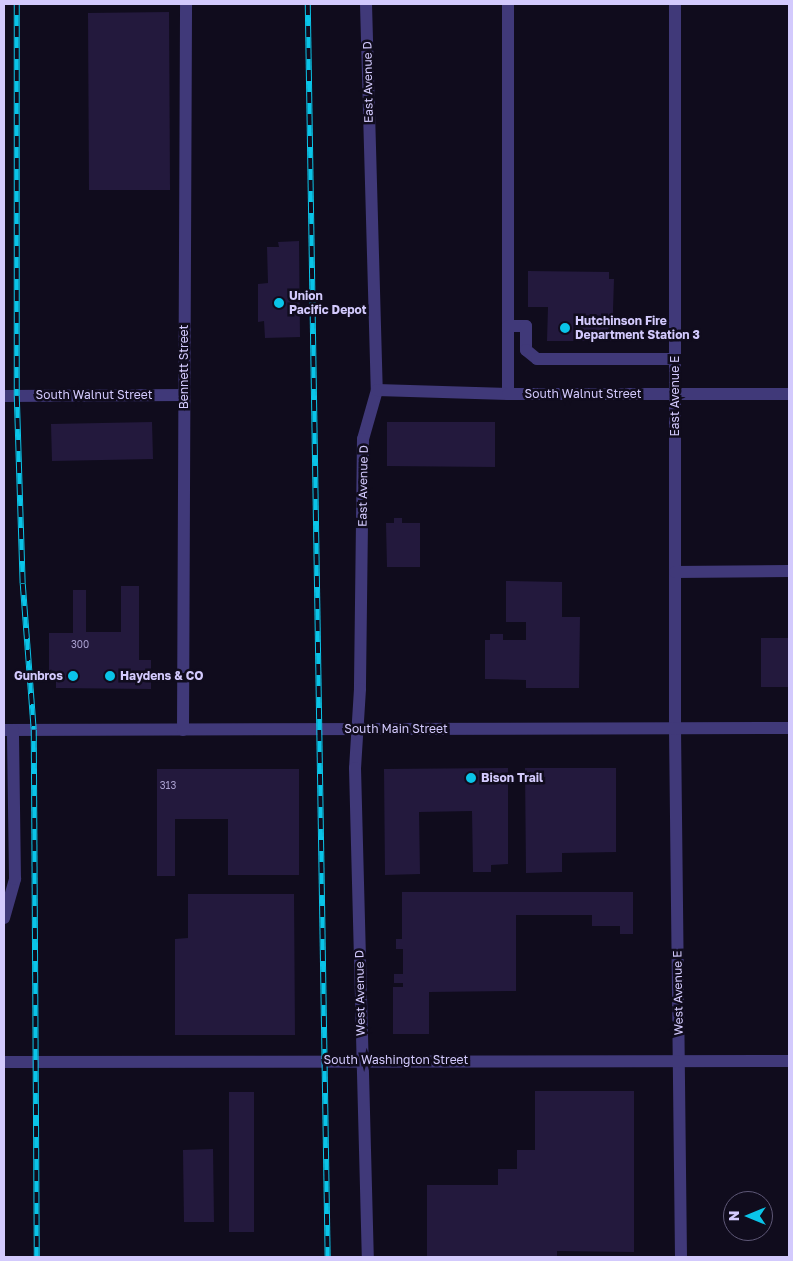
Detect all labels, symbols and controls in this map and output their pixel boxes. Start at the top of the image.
street label: East Avenue D [360,41,376,123]
place label: Union Pacific Depot [289,289,367,317]
marker: Union Pacific Depot [273,297,285,309]
place label: Hutchinson Fire Department Station 3 [575,314,700,342]
marker: Hutchinson Fire Department Station 3 [559,322,571,334]
street label: Bennett Street [177,325,191,409]
street label: East Avenue E [668,356,682,436]
street label: South Walnut Street [525,387,641,401]
street label: South Walnut Street [36,388,152,402]
street label: East Avenue D [355,445,371,527]
house number: 300 [71,639,89,651]
place label: Gunbros [14,669,63,683]
place label: Haydens & CO [120,669,204,683]
marker: Gunbros [67,670,79,682]
marker: Haydens & CO [104,670,116,682]
street label: South Main Street [344,722,448,736]
place label: Bison Trail [481,771,543,785]
marker: Bison Trail [465,772,477,784]
house number: 313 [160,780,176,792]
street label: West Avenue D [352,950,368,1036]
street label: West Avenue E [670,950,686,1036]
street label: South Washington Street [324,1053,468,1067]
north arrow [723,1191,773,1241]
text: N [725,1211,742,1221]

